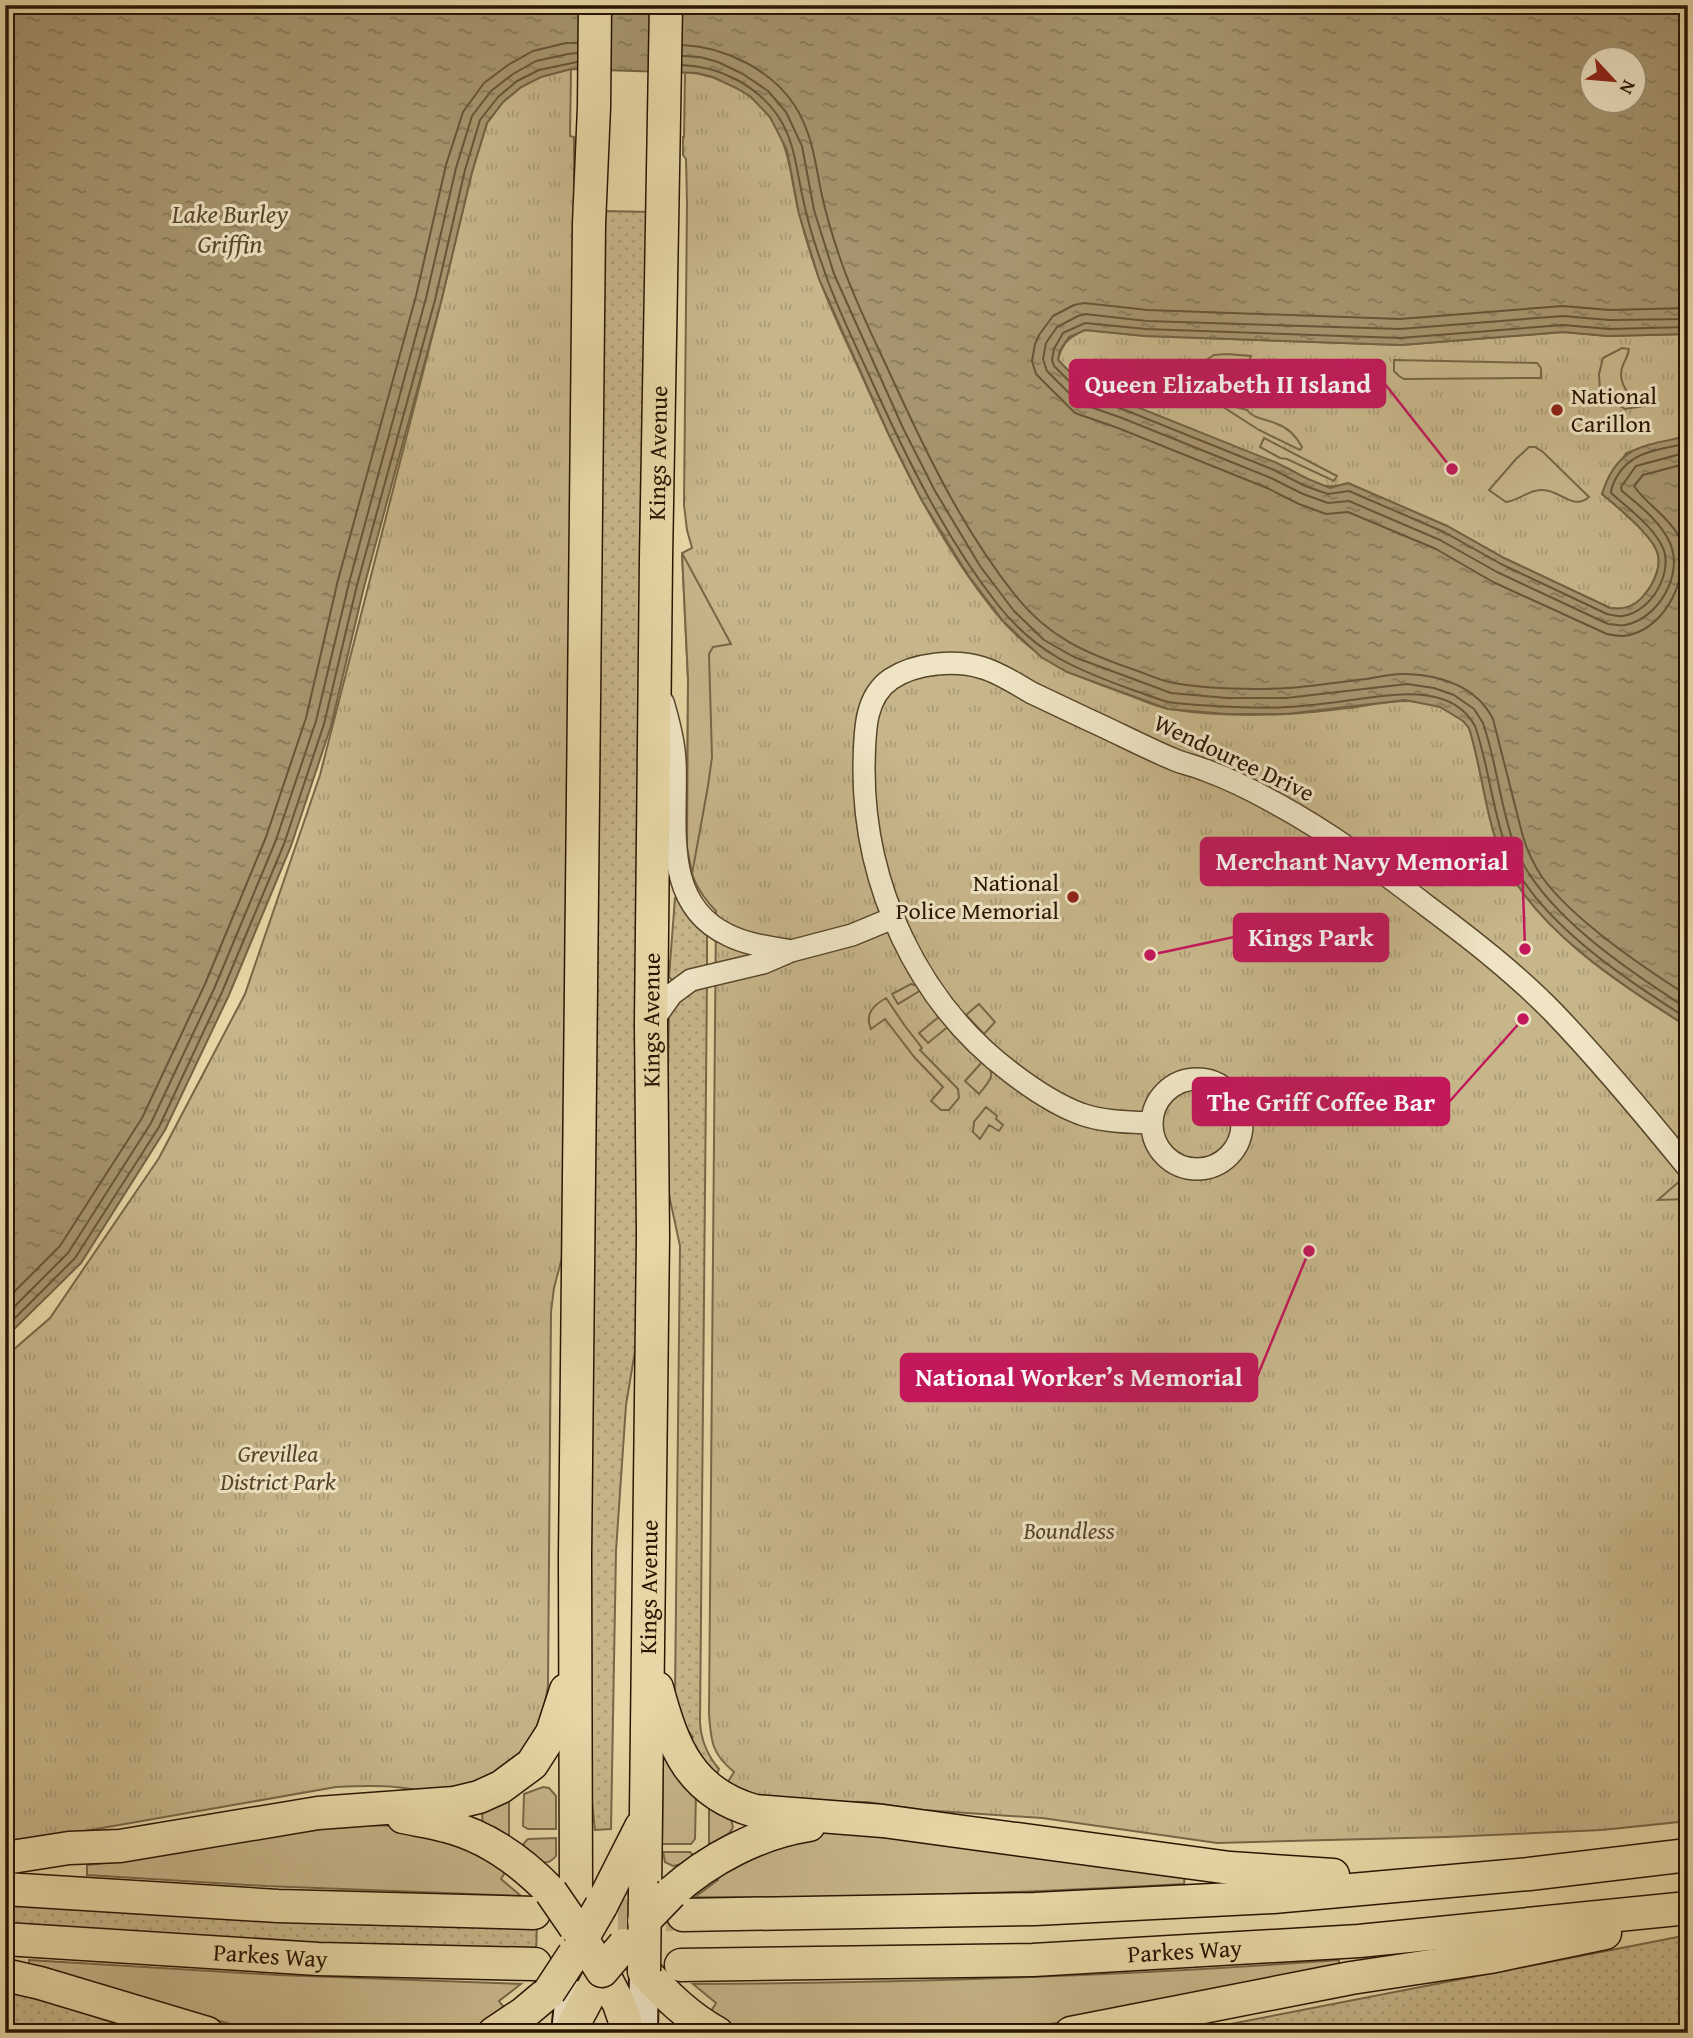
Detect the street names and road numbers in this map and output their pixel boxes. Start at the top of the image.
street label: Kings Avenue [639,385,676,521]
street label: Wendouree Drive [1148,705,1320,810]
street label: Kings Avenue [633,952,669,1088]
street label: Kings Avenue [630,1519,667,1655]
street label: Parkes Way [1126,1930,1243,1971]
street label: Parkes Way [212,1934,328,1976]

